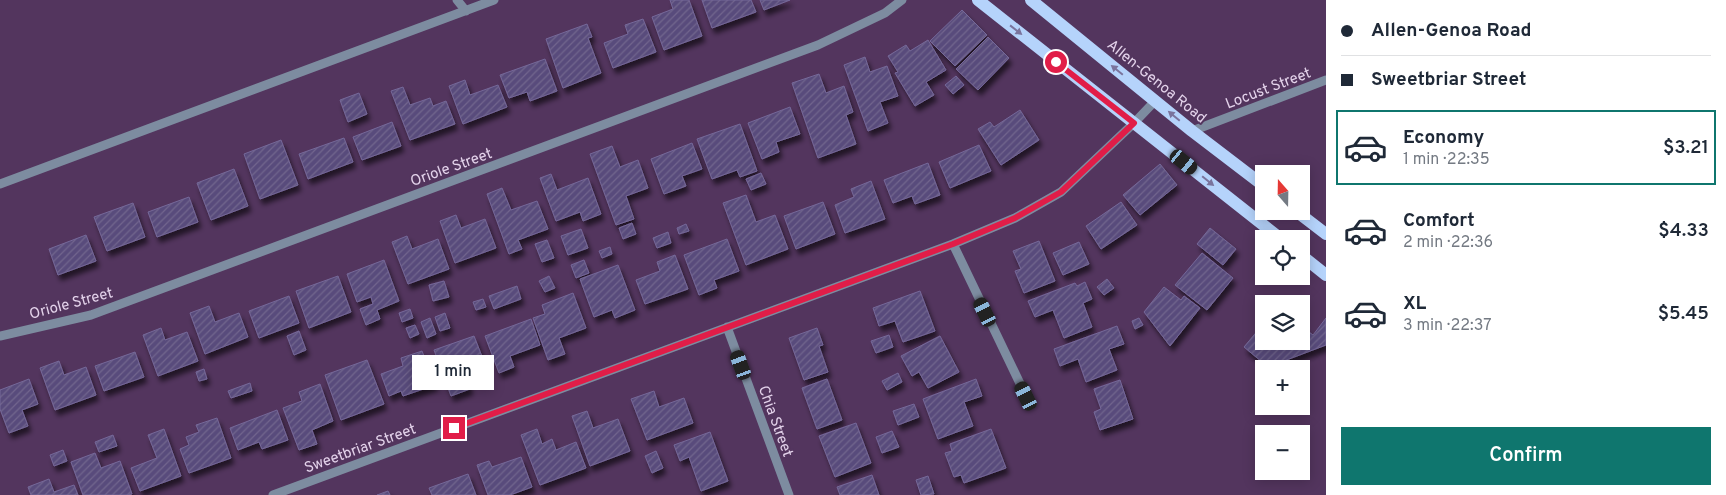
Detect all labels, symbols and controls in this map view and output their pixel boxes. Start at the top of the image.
text: Allen-Genoa Road [1371,19,1532,43]
one-way arrow [1009,25,1022,36]
street label: Allen-Genoa Road [1102,36,1210,128]
route start [1045,51,1067,73]
one-way arrow [1111,64,1124,75]
street label: Locust Street [1223,64,1314,114]
text: Sweetbriar Street [1371,68,1526,92]
one-way arrow [1168,110,1180,122]
icon: car [1343,125,1388,170]
text: Economy [1403,126,1484,150]
text: $3.21 [1663,136,1709,160]
street label: Oriole Street [408,145,495,192]
car [1167,147,1200,177]
text: 1 min · 22:35 [1403,150,1490,170]
north arrow [1255,165,1310,220]
map controls [1255,165,1310,480]
one-way arrow [1202,175,1215,186]
icon: car [1343,208,1388,253]
text: Comfort [1403,209,1475,233]
text: $4.33 [1658,219,1709,243]
button: locate [1255,230,1310,285]
text: 2 min · 22:36 [1403,233,1493,253]
street label: Oriole Street [28,284,115,325]
icon: car [1343,291,1388,336]
text: XL [1403,292,1426,316]
car [971,295,998,329]
button: layers [1255,295,1310,350]
text: $5.45 [1658,302,1709,326]
text: 3 min · 22:37 [1403,316,1492,336]
car [728,348,753,382]
callout: 1 min [413,356,495,390]
button: + [1255,360,1310,415]
text: 1 min [434,362,472,382]
car [1012,379,1039,413]
street label: Chia Street [753,383,796,460]
route end [443,417,465,439]
street label: Sweetbriar Street [302,420,419,478]
button: − [1255,425,1310,480]
button: Confirm [1341,427,1711,485]

